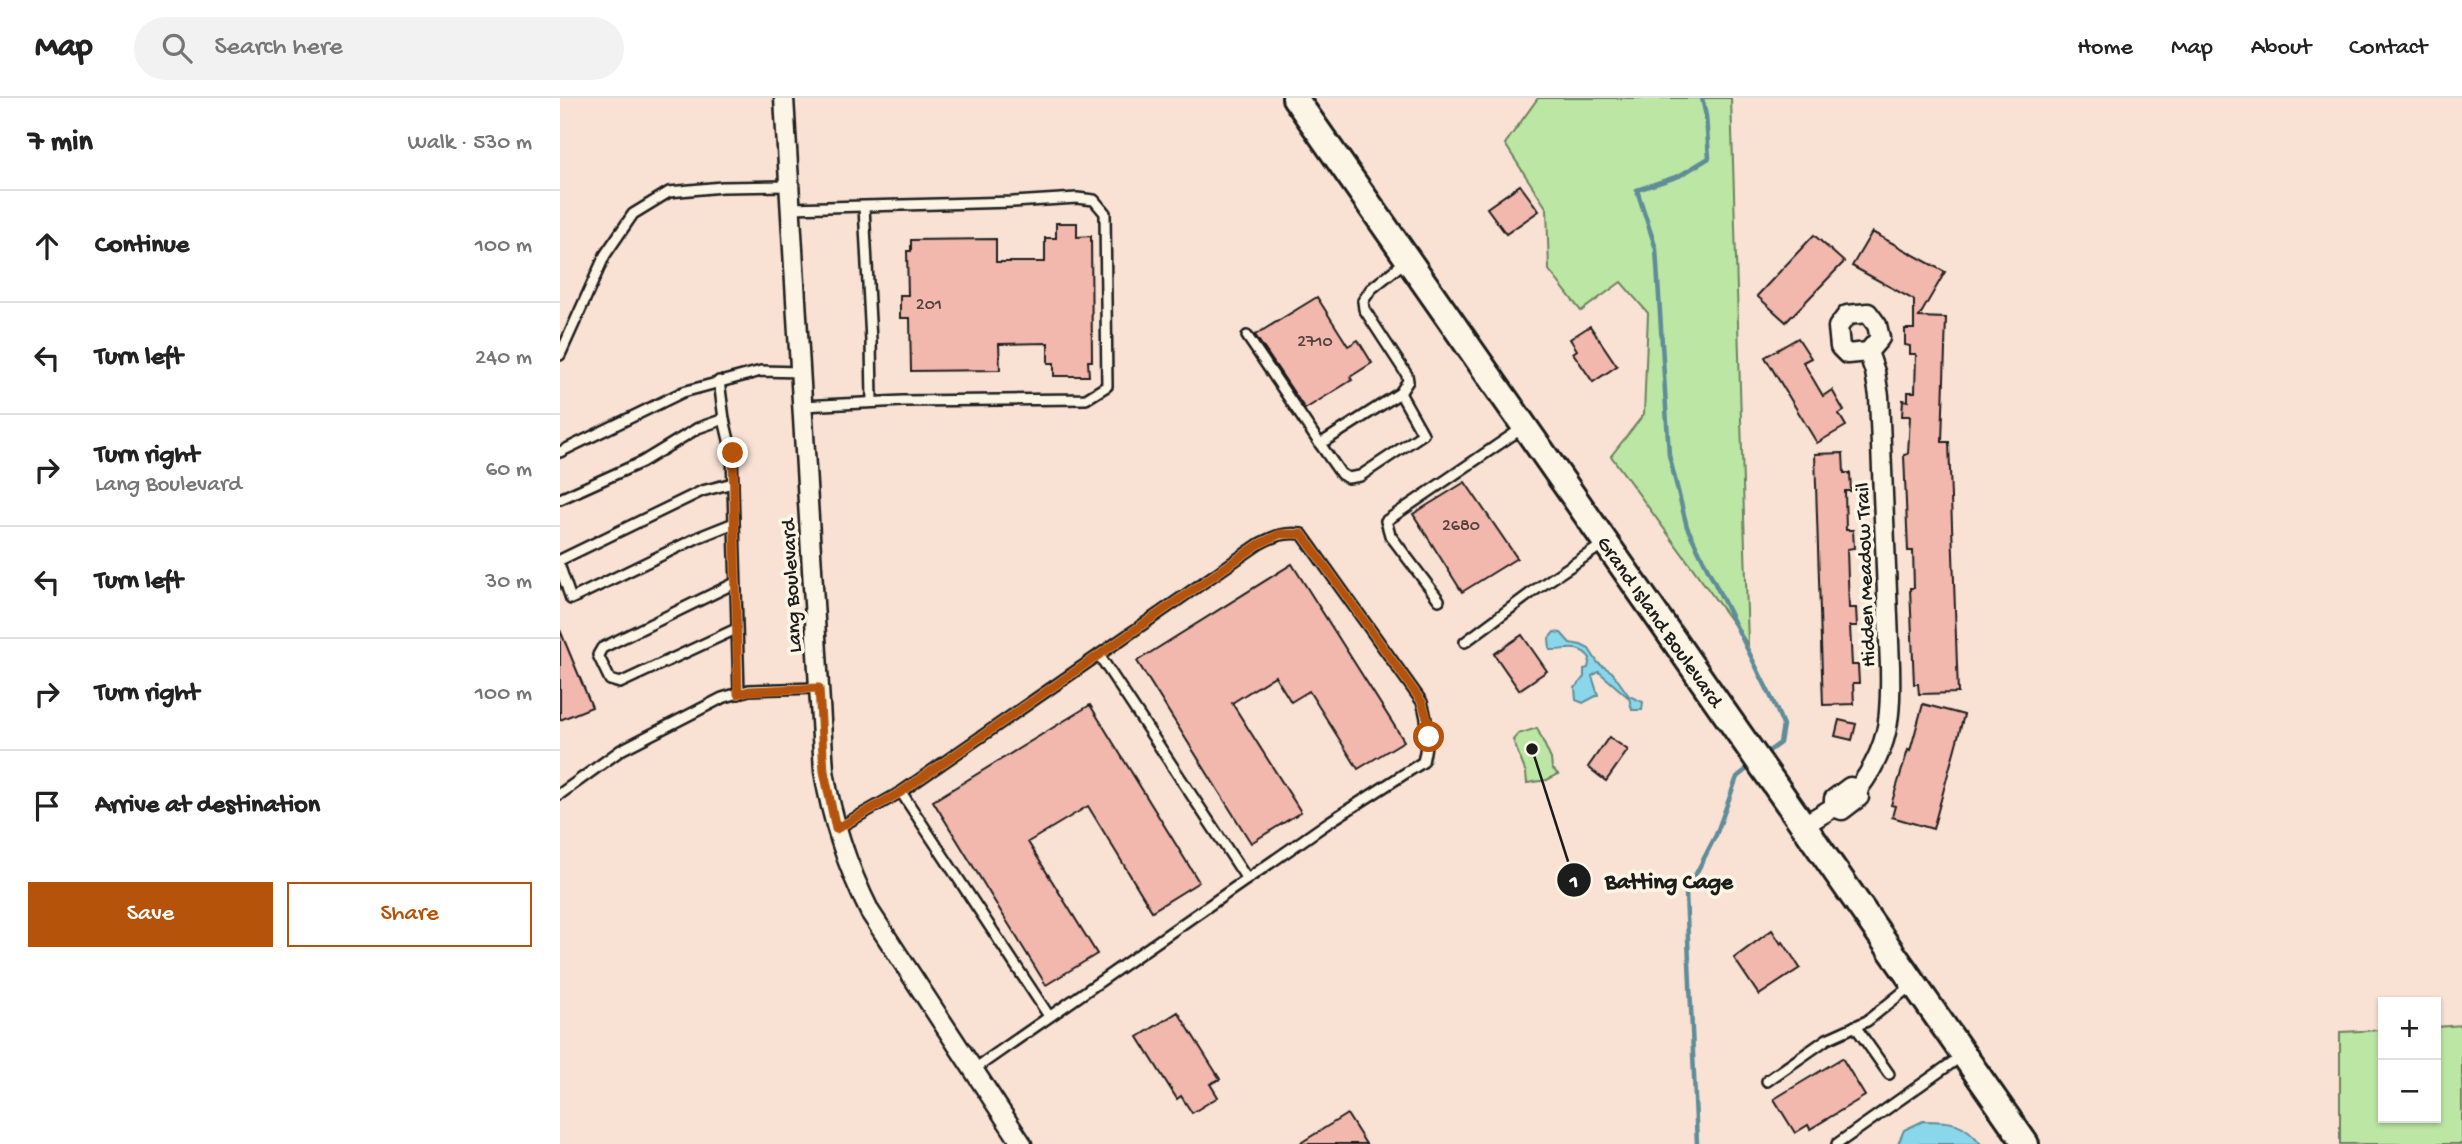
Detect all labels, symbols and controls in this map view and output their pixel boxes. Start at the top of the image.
search box [134,17,624,80]
text: Map [35,29,92,67]
icon: search [158,29,196,67]
text: Search here [214,33,343,64]
text: Home [2077,34,2133,63]
text: Map [2171,34,2213,63]
text: About [2251,34,2311,63]
text: Contact [2349,34,2427,63]
text: 7 min [28,126,93,161]
text: Walk · 530 m [407,130,532,157]
icon: ahead [28,227,66,265]
text: Continue [95,231,189,262]
text: 100 m [475,233,532,260]
house number: 201 [916,295,942,316]
house number: 2710 [1297,332,1333,353]
icon: left [28,339,66,377]
text: Turn left [95,343,183,374]
text: 240 m [475,345,532,372]
route end [717,437,748,468]
text: Turn right [95,441,199,472]
icon: right [28,451,66,489]
text: 60 m [486,457,532,484]
text: Lang Boulevard [95,472,242,499]
street label: Hidden Meadow Trail [1852,482,1883,668]
house number: 2680 [1442,516,1480,537]
street label: Lang Boulevard [777,517,809,653]
street label: Grand Island Boulevard [1590,532,1728,715]
icon: left [28,563,66,601]
text: Turn left [95,567,183,598]
text: 30 m [485,569,532,596]
icon: right [28,675,66,713]
text: Turn right [95,679,199,710]
text: 100 m [475,681,532,708]
route start [1413,721,1444,752]
icon: arrive [28,787,66,825]
text: Arrive at destination [95,791,320,822]
callout: Batting Cage [1556,858,1747,902]
text: Batting Cage [1604,870,1734,897]
text: 1 [1569,871,1578,896]
button: Save [28,882,273,947]
button: Share [287,882,532,947]
map controls [2378,997,2441,1123]
button: + [2378,997,2441,1060]
button: − [2378,1060,2441,1123]

